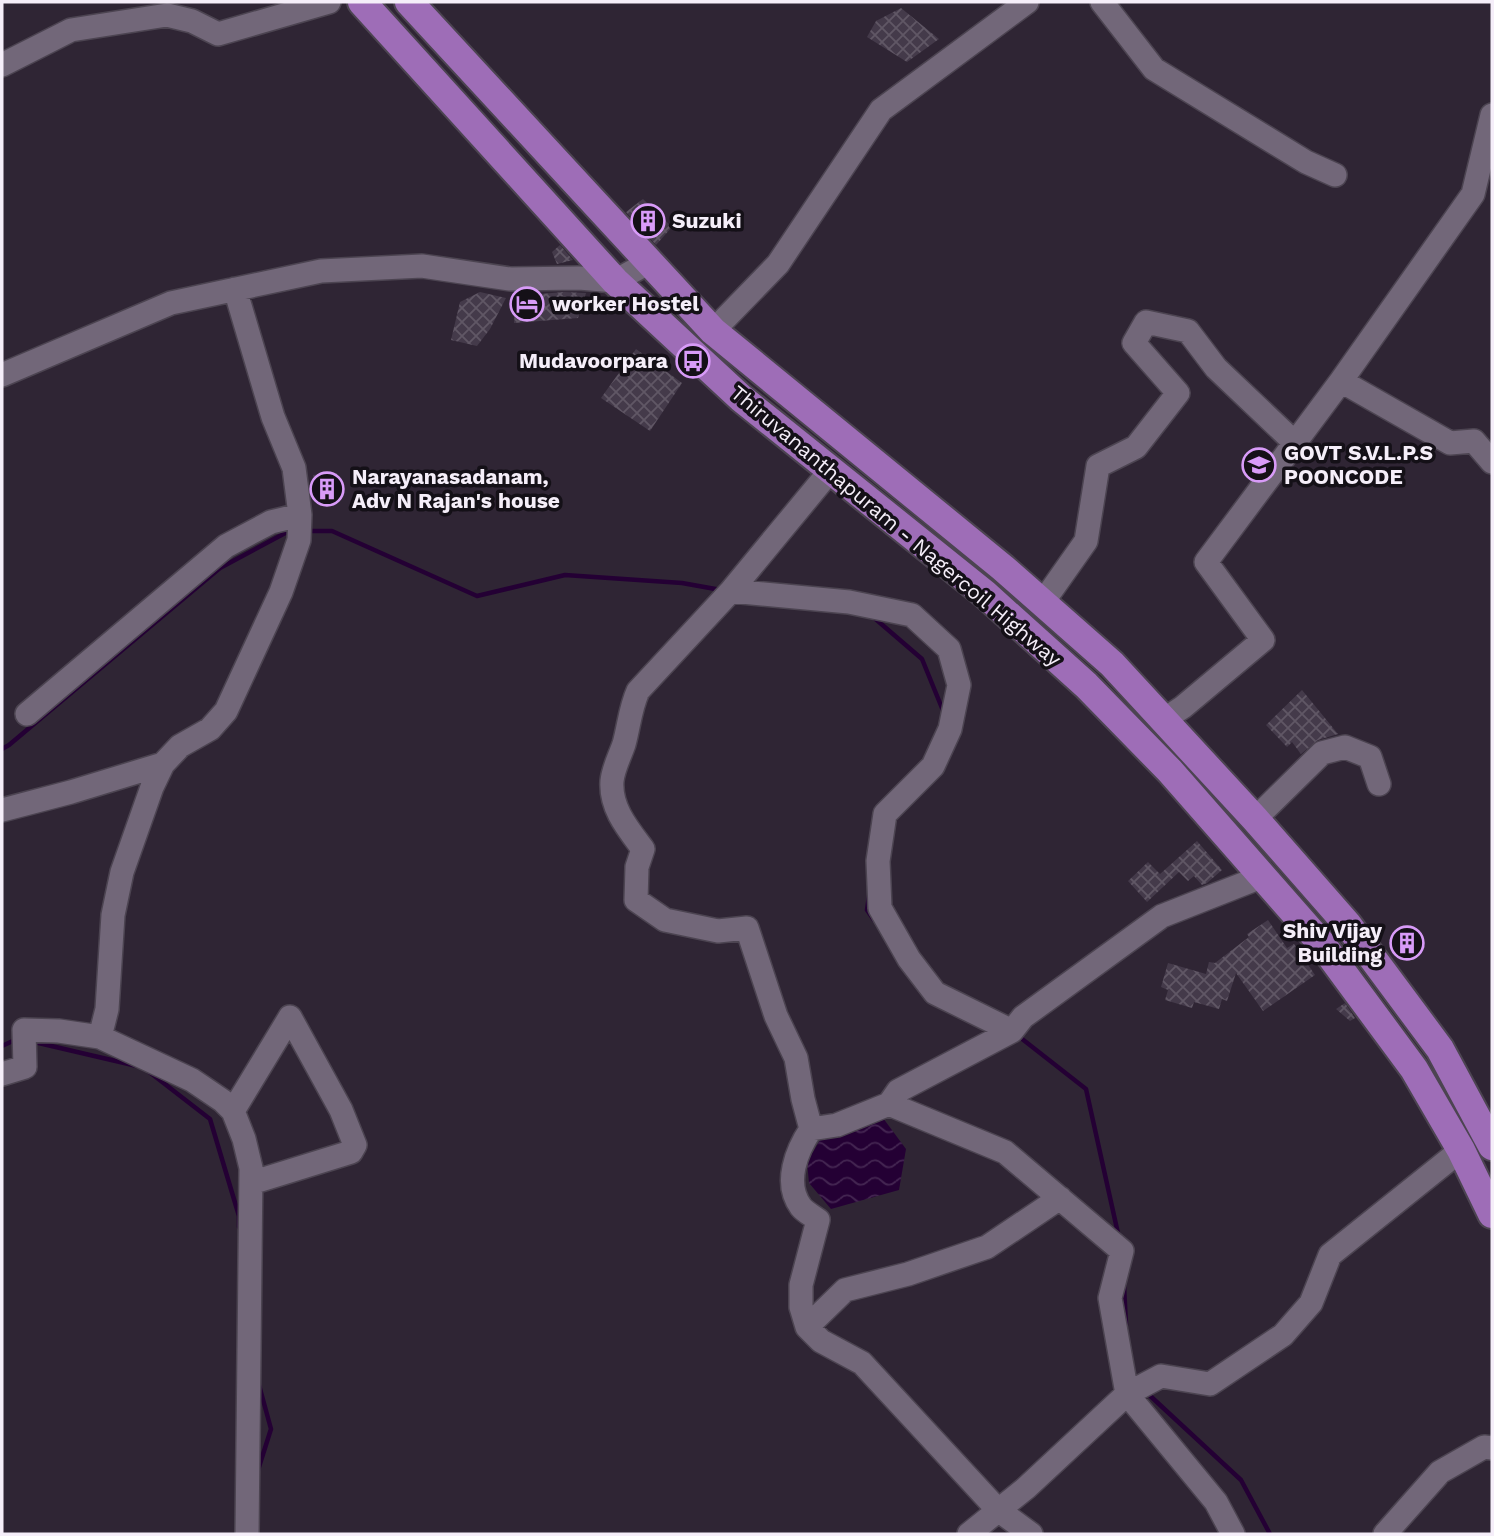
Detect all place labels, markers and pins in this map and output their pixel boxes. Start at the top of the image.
building icon: Suzuki [629,202,667,240]
place label: Suzuki [672,208,742,233]
hotel icon: worker Hostel [508,285,546,323]
place label: worker Hostel [552,291,699,316]
bus stop icon: Mudavoorpara [674,342,712,380]
place label: Mudavoorpara [519,348,669,373]
place label: GOVT S.V.L.P.S POONCODE [1284,440,1433,489]
school or university icon: GOVT S.V.L.P.S POONCODE [1240,446,1278,484]
place label: Narayanasadanam, Adv N Rajan's house [352,464,560,513]
building icon: Narayanasadanam, Adv N Rajan's house [308,470,346,508]
place label: Shiv Vijay Building [1283,918,1382,967]
building icon: Shiv Vijay Building [1388,924,1426,962]

